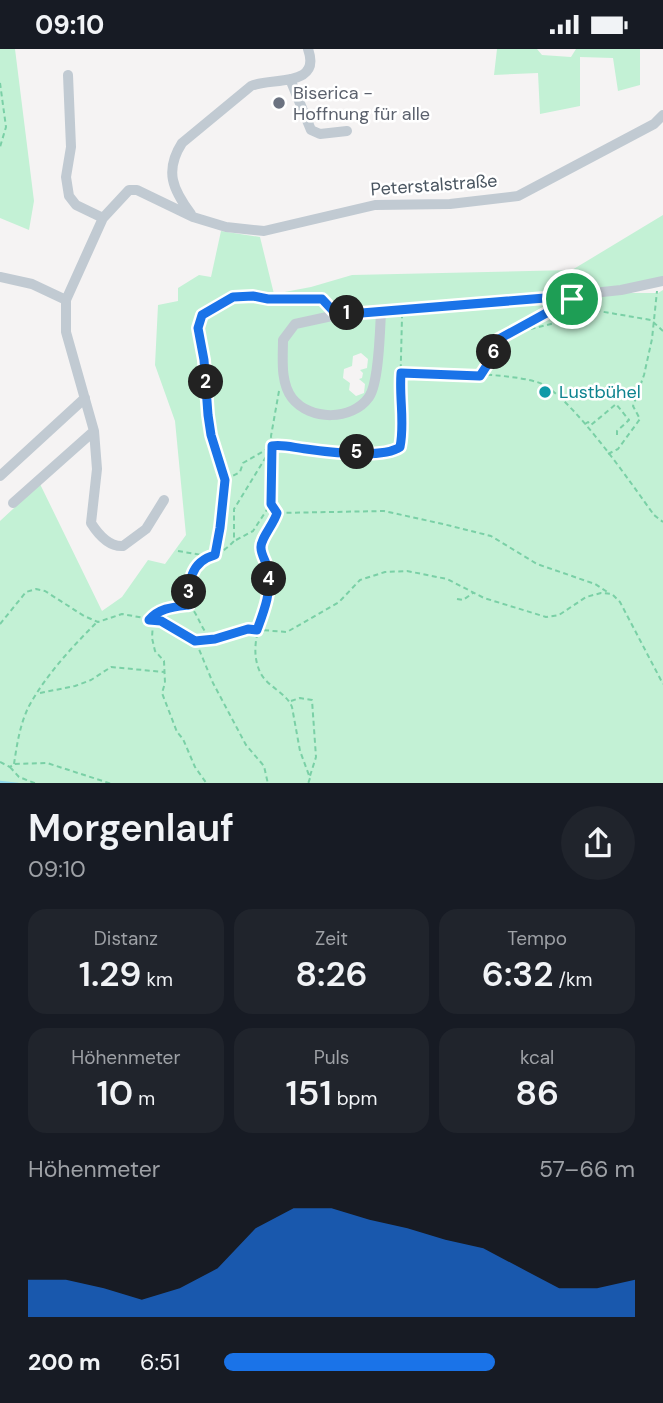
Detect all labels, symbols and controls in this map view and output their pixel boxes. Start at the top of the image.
text: 09:10 [35,8,104,42]
place label: Biserica - Hoffnung für alle [293,81,430,126]
marker: Biserica - Hoffnung für alle [271,95,287,111]
street label: Peterstalstraße [370,169,498,201]
pin [542,269,602,329]
icon: arrive [553,280,591,318]
pin: 1 [330,295,364,331]
text: 1 [343,300,350,325]
pin: 6 [476,335,512,369]
text: 6 [487,339,500,364]
pin: 2 [188,365,224,399]
text: 2 [200,369,211,394]
place label: Lustbühel [559,380,641,404]
marker: Lustbühel [537,384,553,400]
pin: 5 [340,435,374,469]
text: 5 [351,439,362,464]
pin: 4 [252,561,286,597]
text: 4 [262,566,275,591]
pin: 3 [172,575,206,609]
text: 3 [183,579,194,604]
text: Morgenlauf [28,803,234,853]
button: share [561,806,635,880]
text: 09:10 [28,854,86,884]
text: Distanz [94,926,158,951]
text: Zeit [315,926,348,951]
text: Tempo [507,926,567,951]
text: 1.29 [79,951,141,997]
text: 8:26 [295,951,368,997]
text: 6:32 [482,951,554,997]
text: km [141,967,173,992]
text: /km [554,967,593,992]
text: Höhenmeter [71,1045,180,1070]
text: Puls [314,1045,349,1070]
text: kcal [520,1045,554,1070]
text: 10 [97,1070,133,1116]
text: 151 [286,1070,332,1116]
text: 86 [515,1070,559,1116]
text: m [133,1086,155,1111]
text: bpm [332,1086,377,1111]
text: Höhenmeter [28,1154,160,1184]
text: 57–66 m [539,1154,635,1184]
text: 200 m [28,1347,101,1377]
text: 6:51 [140,1347,180,1377]

